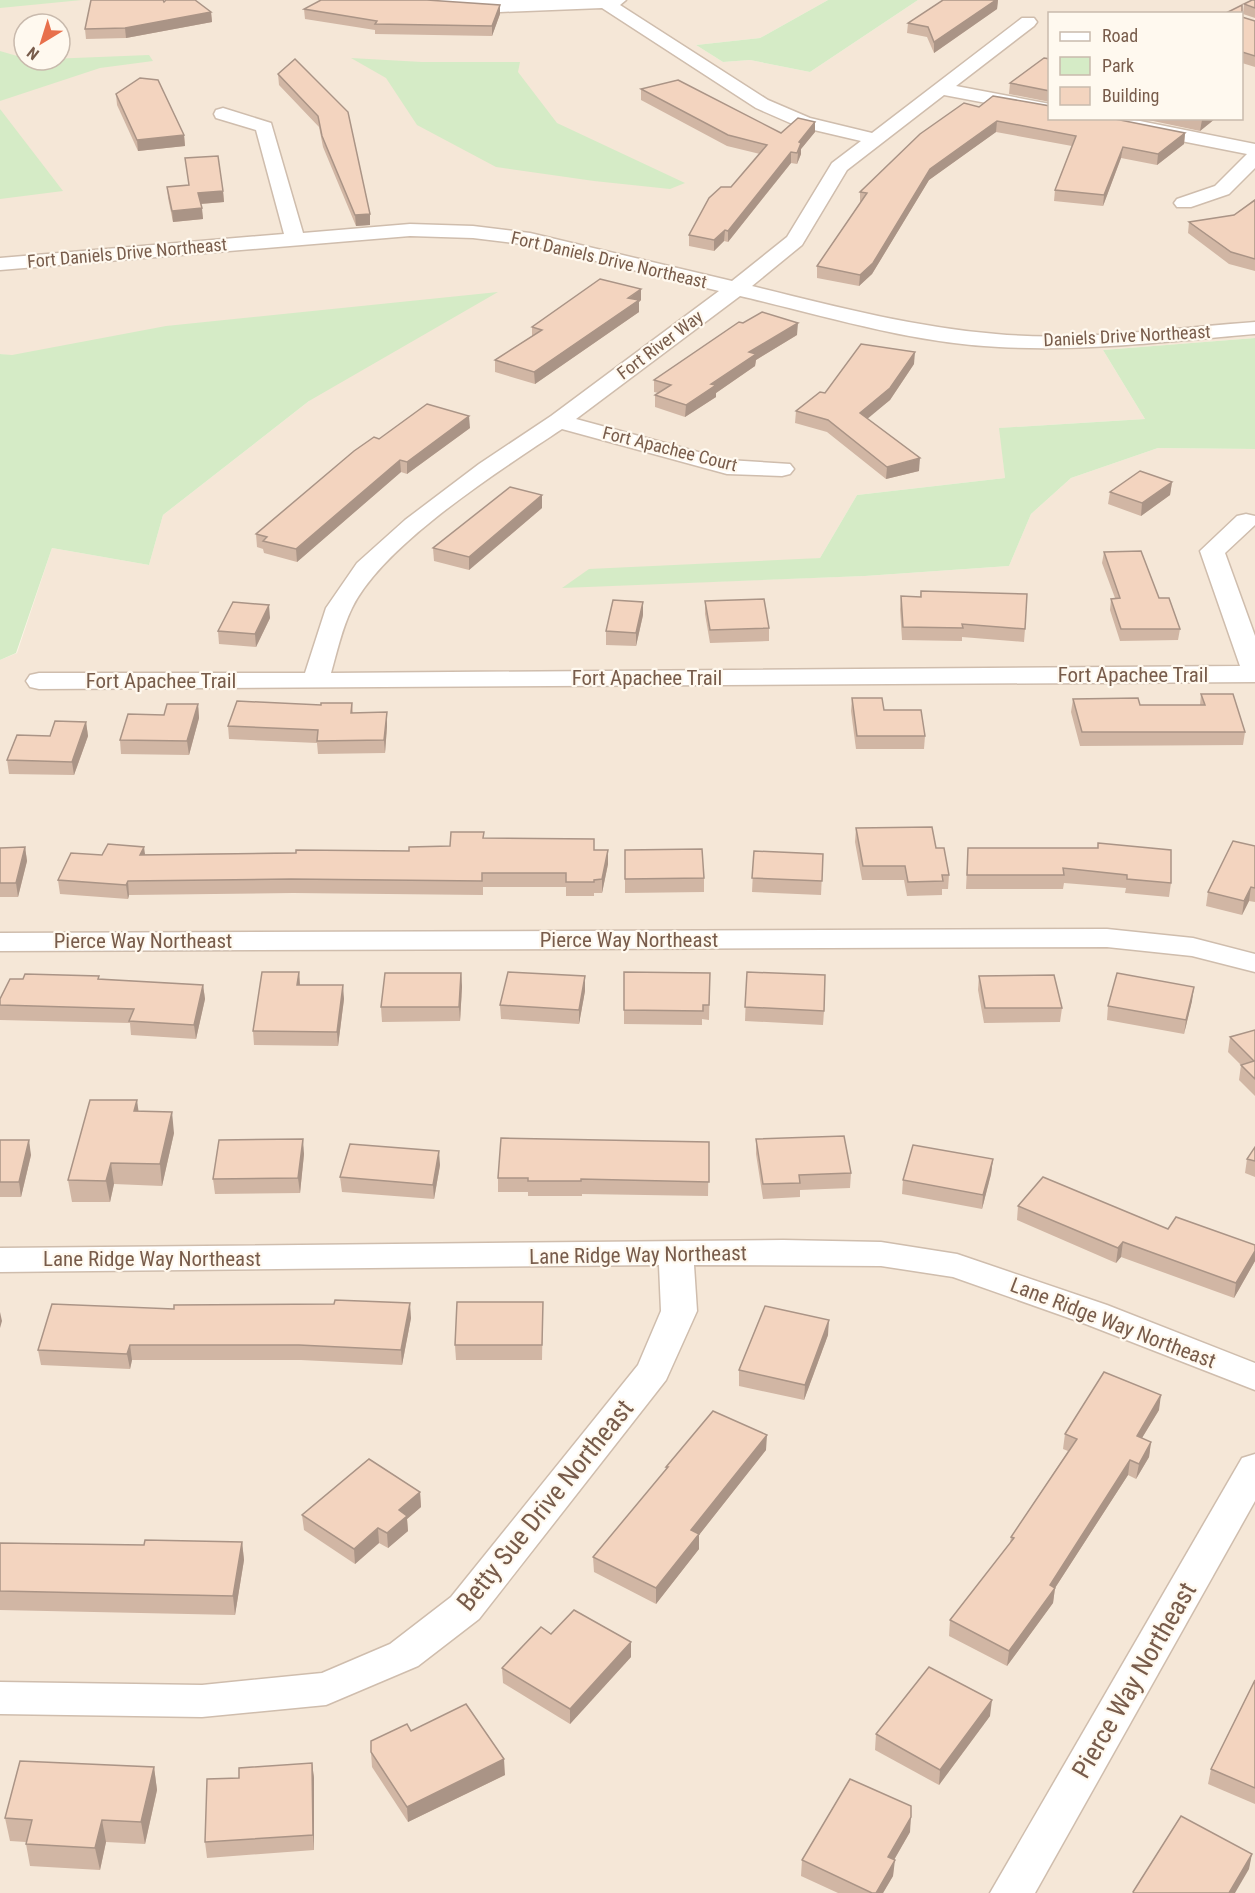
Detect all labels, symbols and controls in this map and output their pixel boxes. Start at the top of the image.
north arrow [12,12,72,72]
legend [1048,12,1243,120]
text: Road [1102,25,1138,46]
text: N [23,43,43,64]
text: Park [1102,55,1134,76]
text: Building [1102,85,1159,106]
street label: Fort Daniels Drive Northeast [509,227,709,292]
street label: Fort Daniels Drive Northeast [26,233,228,272]
street label: Fort River Way [613,305,707,384]
street label: Daniels Drive Northeast [1043,321,1211,350]
street label: Fort Apachee Court [601,422,740,475]
street label: Fort Apachee Trail [1058,663,1208,687]
street label: Fort Apachee Trail [572,666,722,690]
street label: Fort Apachee Trail [86,669,236,693]
street label: Pierce Way Northeast [540,928,718,952]
street label: Pierce Way Northeast [54,929,232,953]
street label: Lane Ridge Way Northeast [529,1241,747,1269]
street label: Lane Ridge Way Northeast [43,1247,261,1271]
street label: Lane Ridge Way Northeast [1007,1273,1219,1373]
street label: Betty Sue Drive Northeast [451,1393,639,1617]
street label: Pierce Way Northeast [1066,1577,1202,1783]

